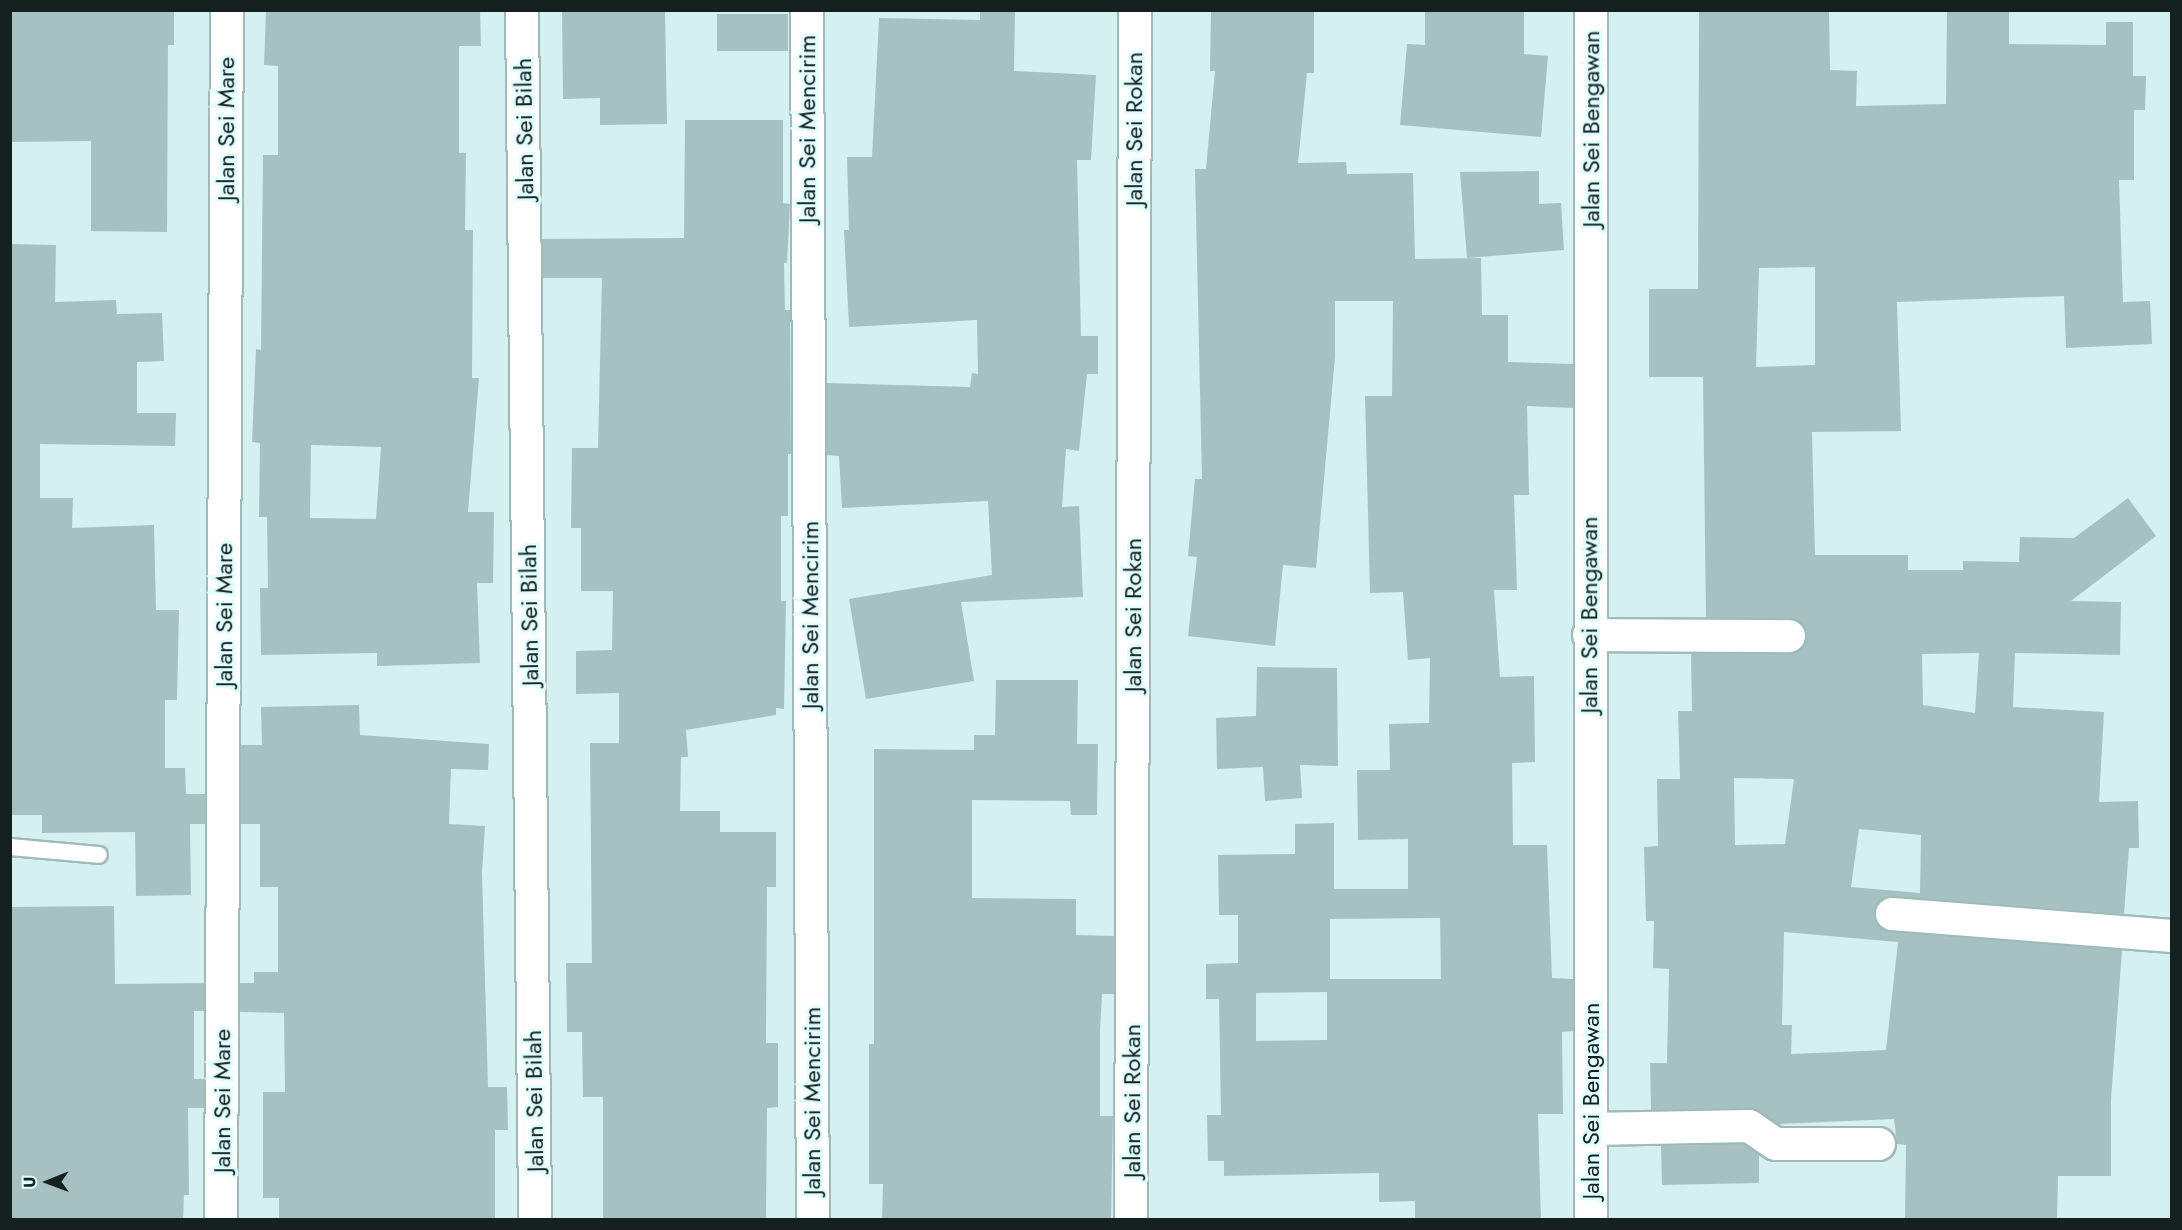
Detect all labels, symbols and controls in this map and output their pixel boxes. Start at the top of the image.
street label: Jalan Sei Bengawan [1577,30,1605,228]
street label: Jalan Sei Mencirim [793,35,821,223]
street label: Jalan Sei Rokan [1120,52,1148,206]
street label: Jalan Sei Mare [212,57,240,201]
street label: Jalan Sei Bilah [508,58,540,200]
street label: Jalan Sei Bengawan [1575,516,1603,714]
street label: Jalan Sei Mencirim [796,521,824,709]
street label: Jalan Sei Rokan [1119,538,1147,692]
street label: Jalan Sei Mare [210,543,238,687]
street label: Jalan Sei Bilah [513,544,545,686]
street label: Jalan Sei Bengawan [1577,1002,1605,1200]
street label: Jalan Sei Mencirim [798,1007,826,1195]
street label: Jalan Sei Rokan [1118,1024,1146,1178]
street label: Jalan Sei Mare [208,1029,236,1173]
street label: Jalan Sei Bilah [518,1030,550,1172]
north arrow [18,1152,78,1212]
text: U [18,1177,41,1188]

